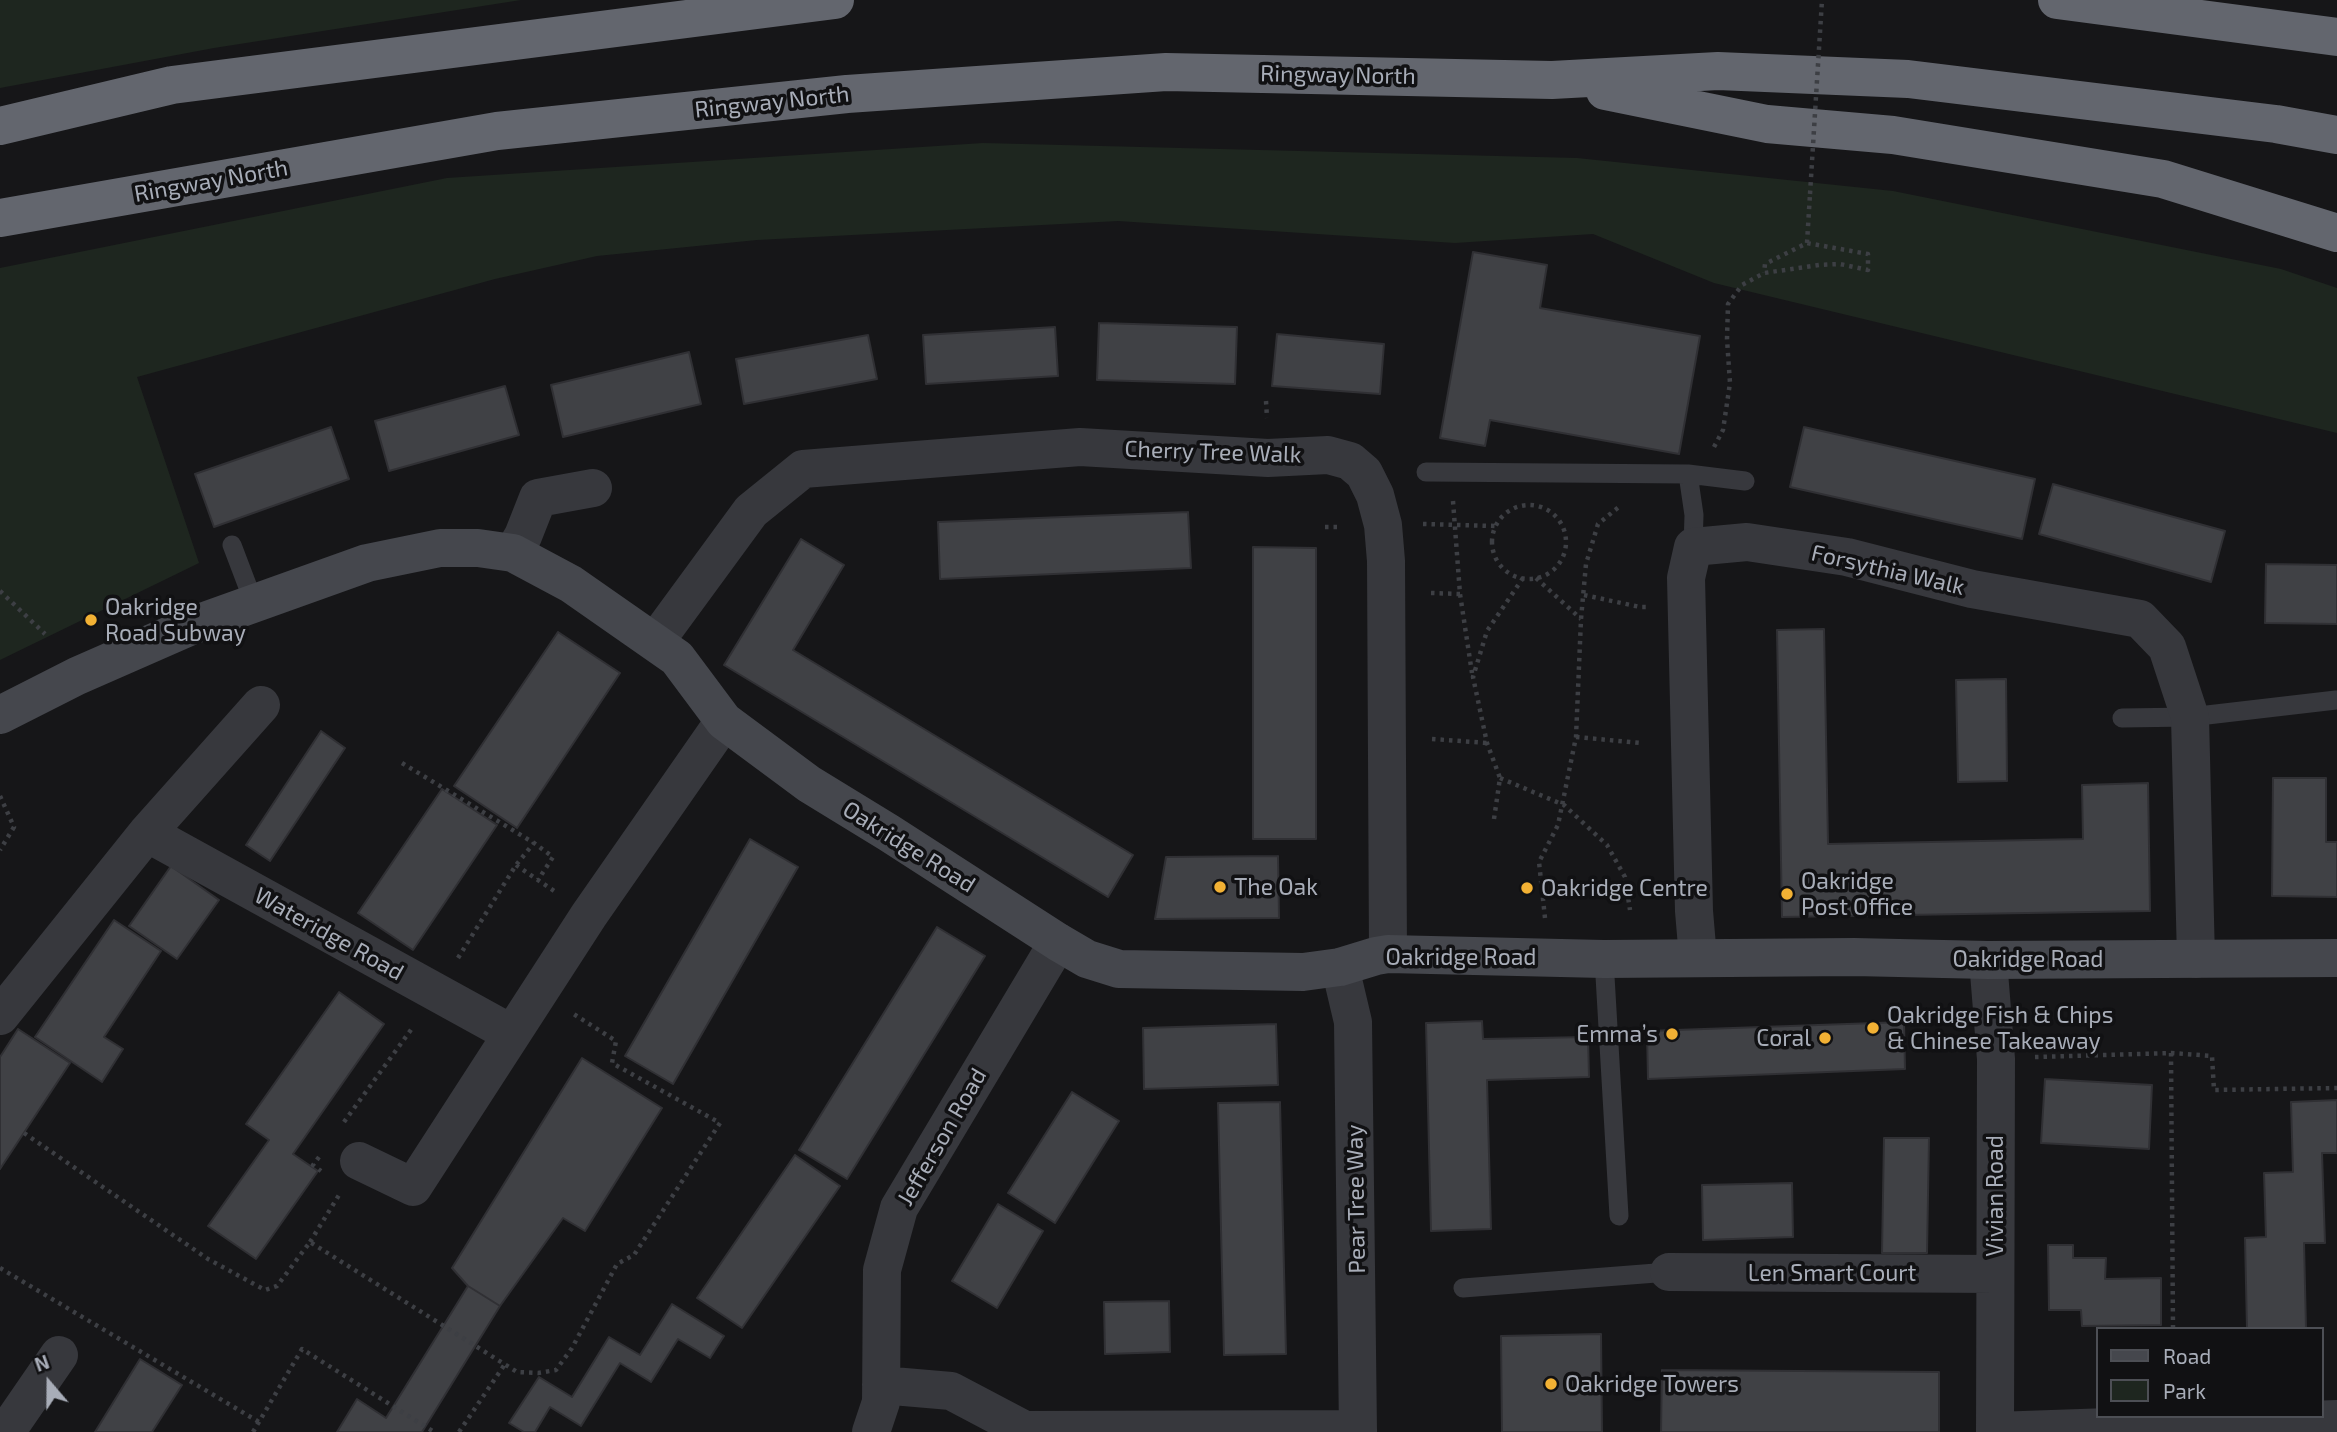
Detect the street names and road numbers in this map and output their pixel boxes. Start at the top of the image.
street label: Ringway North [1260,60,1416,90]
street label: Ringway North [693,80,851,124]
street label: Ringway North [132,154,290,208]
street label: Cherry Tree Walk [1124,435,1302,469]
street label: Forsythia Walk [1809,539,1967,601]
street label: Oakridge Road [838,795,980,899]
street label: Wateridge Road [249,882,409,986]
street label: Oakridge Road [1386,943,1536,971]
street label: Oakridge Road [1953,945,2103,973]
street label: Jefferson Road [892,1063,992,1211]
street label: Pear Tree Way [1341,1124,1371,1274]
street label: Vivian Road [1981,1135,2009,1257]
street label: Len Smart Court [1748,1259,1916,1287]

